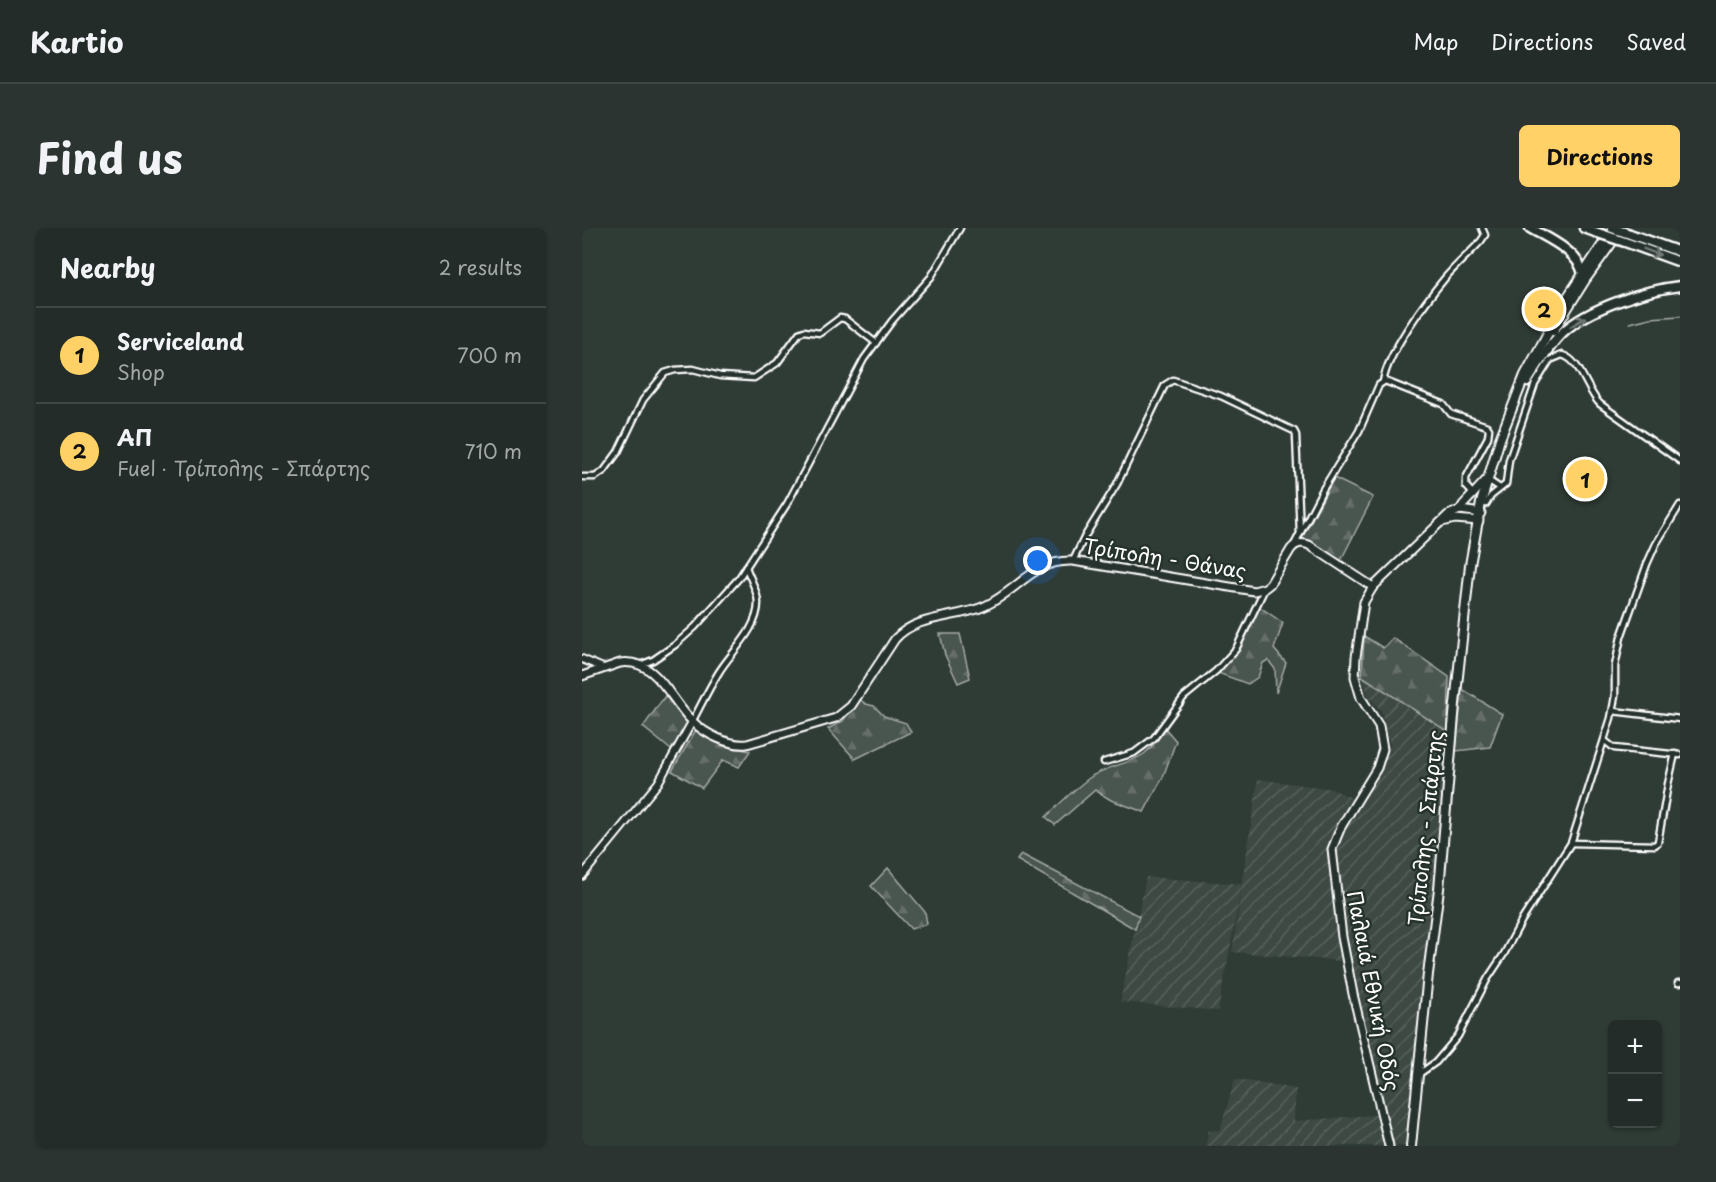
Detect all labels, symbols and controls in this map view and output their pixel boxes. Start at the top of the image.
text: Kartio [30,20,124,63]
text: Map [1413,25,1458,57]
text: Directions [1491,25,1593,57]
text: Saved [1626,25,1686,57]
text: Find us [36,125,183,188]
button: Directions [1519,125,1680,187]
one-way arrow [1642,247,1661,258]
text: Nearby [60,248,155,287]
text: 2 results [439,252,522,282]
pin: 2 [1524,286,1564,332]
one-way arrow [1569,315,1586,328]
text: Serviceland [117,324,244,357]
text: 1 [75,340,84,370]
text: 700 m [457,340,522,370]
text: Shop [117,357,165,387]
text: ΑΠ [117,420,152,453]
text: 2 [72,436,87,466]
text: 710 m [465,436,522,466]
text: Fuel · Τρίπολης - Σπάρτης [117,453,370,483]
pin: 1 [1566,456,1604,502]
street label: Τρίπολη - Θάνας [1082,530,1249,586]
your location [1023,546,1052,575]
street label: Τρίπολης - Σπάρτης [1400,728,1450,927]
street label: Παλαιά Εθνική Οδός [1340,888,1408,1094]
map controls [1608,1020,1662,1128]
button: + [1608,1020,1662,1074]
button: − [1608,1074,1662,1128]

